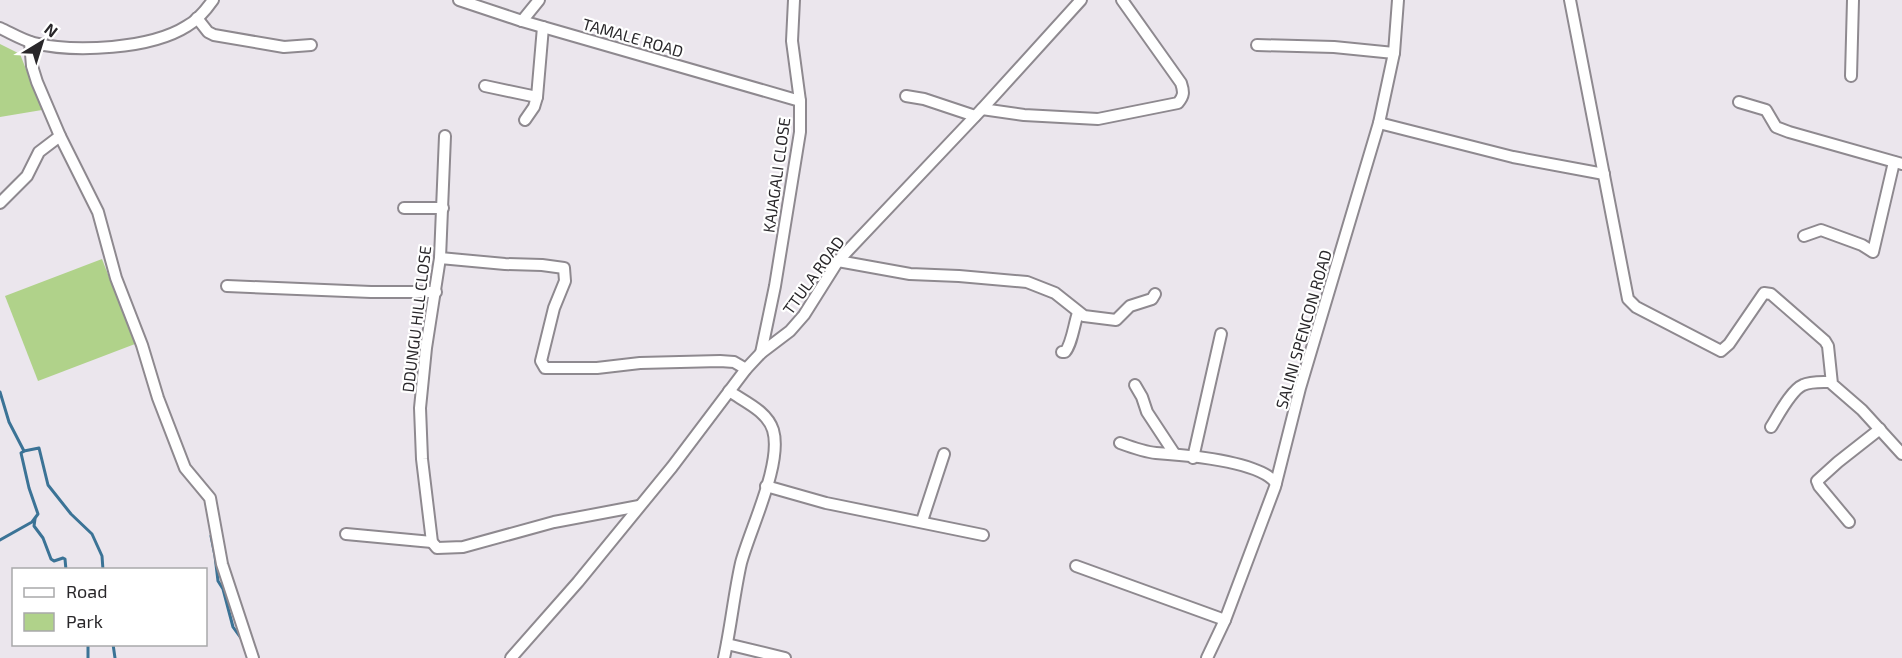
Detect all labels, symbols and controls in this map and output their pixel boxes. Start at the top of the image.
north arrow [12,12,72,72]
street label: TAMALE ROAD [580,14,686,60]
text: N [41,19,62,41]
street label: KAJAGALI CLOSE [758,116,794,234]
street label: TTULA ROAD [778,232,848,318]
street label: DDUNGU HILL CLOSE [398,245,434,393]
street label: SALINI SPENCON ROAD [1271,247,1335,411]
legend [12,568,207,646]
text: Road [66,580,107,602]
text: Park [66,610,103,632]

